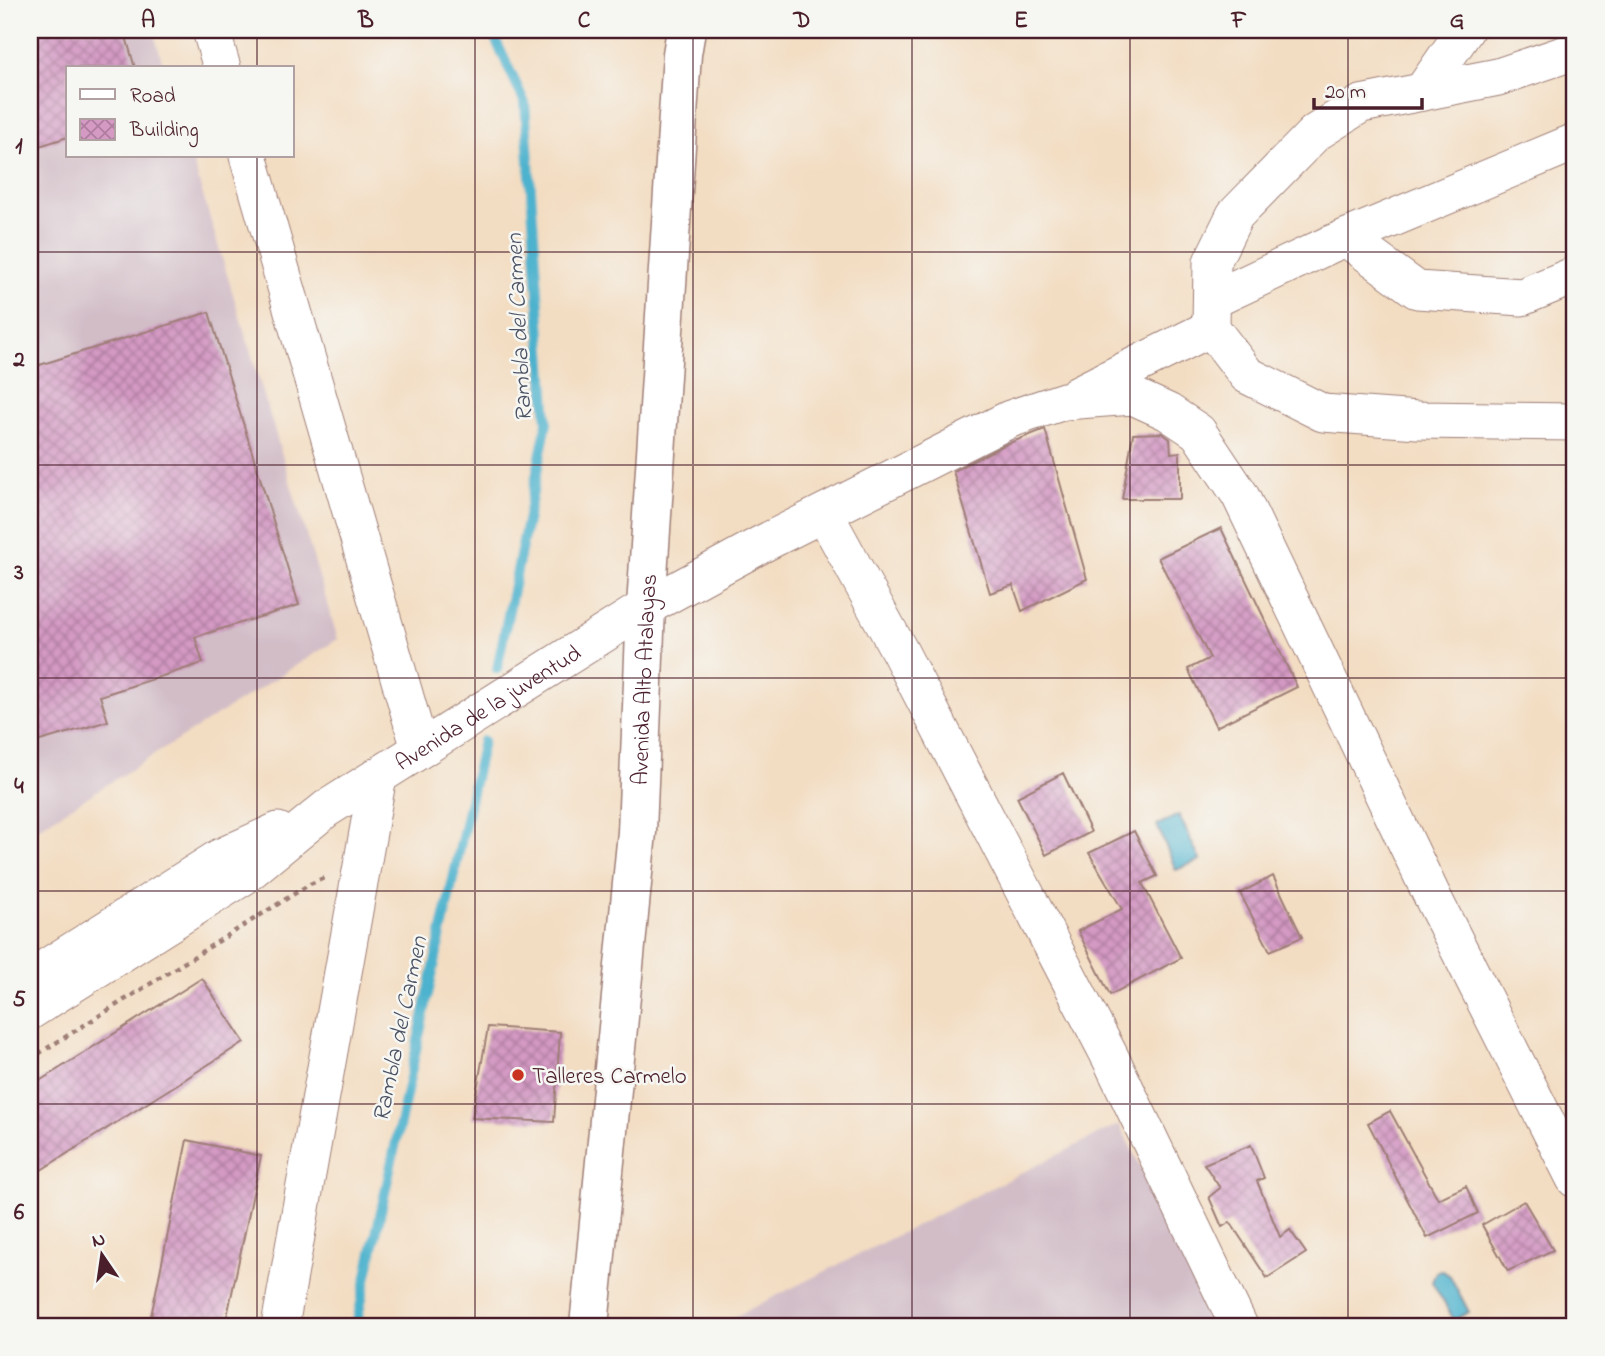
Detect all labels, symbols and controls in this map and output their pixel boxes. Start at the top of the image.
text: A [141,5,155,38]
text: B [357,5,374,38]
text: C [578,5,591,38]
text: D [793,5,810,38]
text: E [1014,5,1028,38]
text: F [1231,5,1247,38]
text: G [1450,5,1464,38]
legend [66,66,294,158]
scale bar [1314,66,1423,110]
text: 20 m [1325,78,1366,108]
text: Road [130,82,176,112]
text: Building [129,116,199,148]
text: 1 [15,131,23,164]
water label: Rambla del Carmen [498,231,543,423]
text: 2 [12,344,25,377]
text: 3 [13,557,24,590]
street label: Avenida Alto Atalayas [625,573,668,786]
street label: Avenida de la juventud [389,638,588,780]
text: 4 [14,771,24,804]
water label: Rambla del Carmen [365,932,438,1126]
text: 5 [12,984,26,1017]
place label: Talleres Carmelo [532,1061,687,1094]
marker: Talleres Carmelo [510,1067,526,1083]
text: 6 [14,1197,25,1230]
north arrow [66,1220,136,1290]
text: N [89,1226,108,1255]

